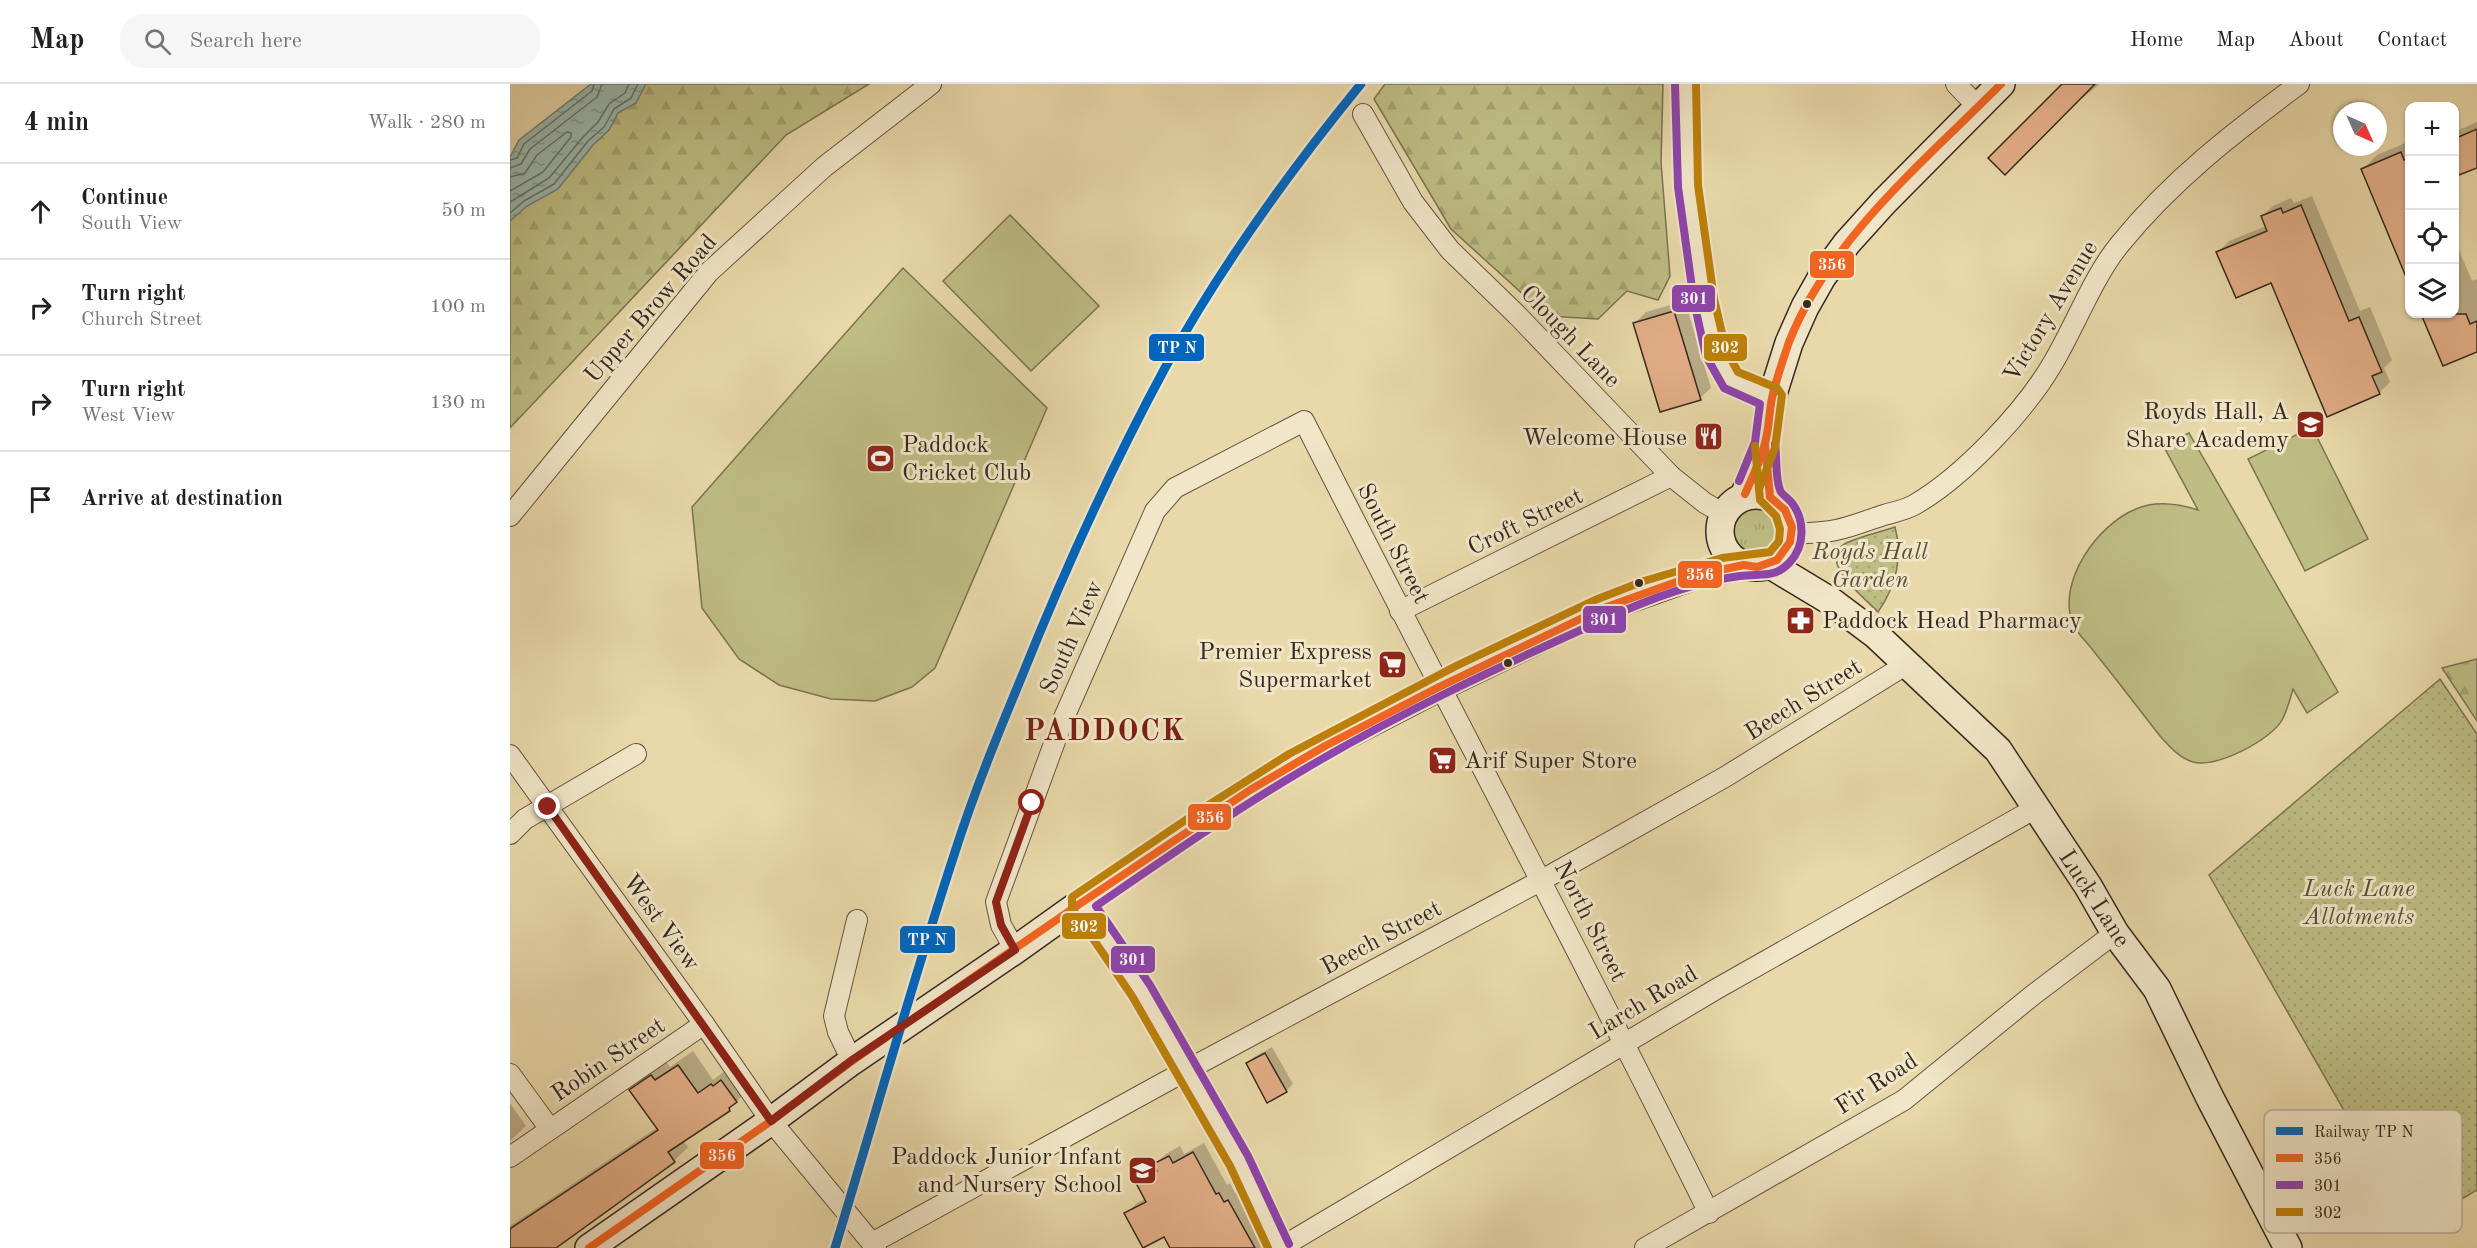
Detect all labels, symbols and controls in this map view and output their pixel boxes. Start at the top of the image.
search box [120,14,540,68]
icon: search [141,25,174,58]
text: Map [30,27,84,55]
text: Search here [189,30,302,52]
text: Home [2130,30,2183,51]
text: Map [2216,30,2255,51]
text: About [2288,30,2344,51]
text: Contact [2377,30,2447,51]
north arrow [2333,102,2387,156]
map controls [2405,102,2459,318]
button: + [2405,102,2459,156]
text: 4 min [24,110,89,136]
text: Walk · 280 m [367,113,486,133]
button: − [2405,156,2459,210]
text: Continue [81,187,168,209]
icon: ahead [24,195,57,228]
text: 50 m [441,201,486,221]
button: locate [2405,210,2459,264]
text: South View [81,214,182,234]
street label: Upper Brow Road [581,231,722,388]
street label: Victory Avenue [2000,237,2103,387]
line badge: 356 [1809,250,1855,279]
text: 356 [1818,258,1846,274]
button: layers [2405,264,2459,318]
street label: Clough Lane [1515,282,1624,393]
text: Turn right [81,283,185,305]
line badge: 301 [1671,284,1716,313]
icon: right [24,291,57,324]
text: 301 [1680,292,1708,308]
text: 100 m [430,297,486,317]
unlabelled marker [1801,298,1813,310]
text: Church Street [81,310,202,330]
line badge: TP N [1148,333,1205,362]
line badge: 302 [1703,333,1748,362]
text: TP N [1157,341,1197,357]
text: 302 [1711,341,1739,357]
text: Turn right [81,379,185,401]
icon: right [24,387,57,420]
text: 130 m [430,393,486,413]
place label: Royds Hall, A Share Academy [2126,401,2289,453]
text: West View [81,406,176,426]
school or university icon: Royds Hall, A Share Academy [2294,409,2326,441]
restaurant icon: Welcome House [1692,421,1724,453]
place label: Welcome House [1522,427,1687,451]
place label: Paddock Cricket Club [902,434,1031,486]
sports icon: Paddock Cricket Club [865,442,897,474]
street label: South Street [1352,480,1433,608]
icon: arrive [24,483,57,516]
street label: Croft Street [1465,485,1587,561]
text: Arrive at destination [81,488,283,510]
park label: Royds Hall Garden [1811,541,1928,593]
line badge: 356 [1677,560,1723,589]
text: 356 [1686,568,1714,584]
street label: South View [1037,577,1109,698]
unlabelled marker [1633,577,1645,589]
pharmacy icon: Paddock Head Pharmacy [1785,604,1817,636]
line badge: 301 [1582,605,1627,634]
place label: Paddock Head Pharmacy [1822,610,2082,634]
text: 301 [1590,613,1618,629]
place label: Premier Express Supermarket [1198,641,1372,693]
supermarket icon: Premier Express Supermarket [1377,649,1409,681]
street label: Beech Street [1742,655,1867,746]
unlabelled marker [1502,657,1514,669]
district label: PADDOCK [1024,717,1186,747]
supermarket icon: Arif Super Store [1427,744,1459,776]
place label: Arif Super Store [1464,750,1637,774]
route start [1018,789,1044,815]
route end [534,793,560,819]
line badge: 356 [1187,803,1232,831]
text: 356 [1196,811,1224,827]
street label: Luck Lane [2053,846,2133,952]
street label: North Street [1549,858,1630,986]
street label: West View [617,870,704,976]
park label: Luck Lane Allotments [2302,878,2415,930]
street label: Beech Street [1318,897,1446,980]
line badge: 302 [1061,912,1107,940]
text: 302 [1070,920,1098,936]
line badge: TP N [899,925,956,954]
text: TP N [907,933,947,949]
line badge: 301 [1110,945,1156,974]
text: 301 [1119,953,1147,969]
street label: Larch Road [1586,962,1702,1045]
street label: Robin Street [548,1014,670,1107]
street label: Fir Road [1832,1049,1923,1120]
legend [2264,1110,2462,1233]
text: Railway TP N [2314,1125,2414,1141]
line badge: 356 [699,1141,745,1170]
place label: Paddock Junior Infant and Nursery School [891,1146,1122,1198]
text: 356 [708,1149,736,1165]
text: 356 [2314,1152,2342,1168]
school or university icon: Paddock Junior Infant and Nursery School [1127,1154,1159,1186]
text: 301 [2314,1179,2342,1195]
text: 302 [2314,1206,2342,1222]

